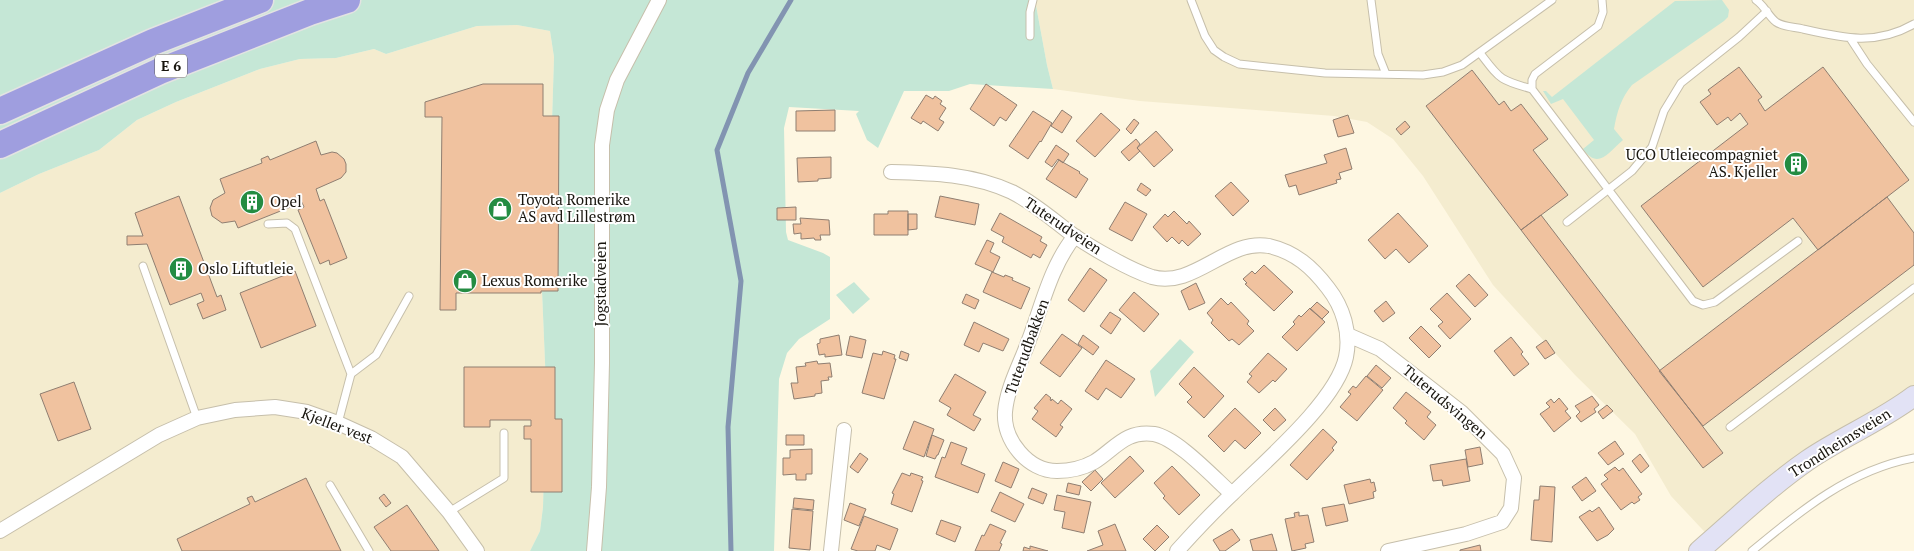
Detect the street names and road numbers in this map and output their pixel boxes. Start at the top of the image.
road number: E 6 [155,54,187,78]
street label: Tuterudveien [1021,192,1106,258]
street label: Jogstadveien [590,241,610,327]
street label: Tuterudbakken [999,296,1053,397]
street label: Tuterudsvingen [1399,360,1492,443]
street label: Kjeller vest [299,402,376,448]
street label: Trondheimsveien [1785,403,1894,481]

